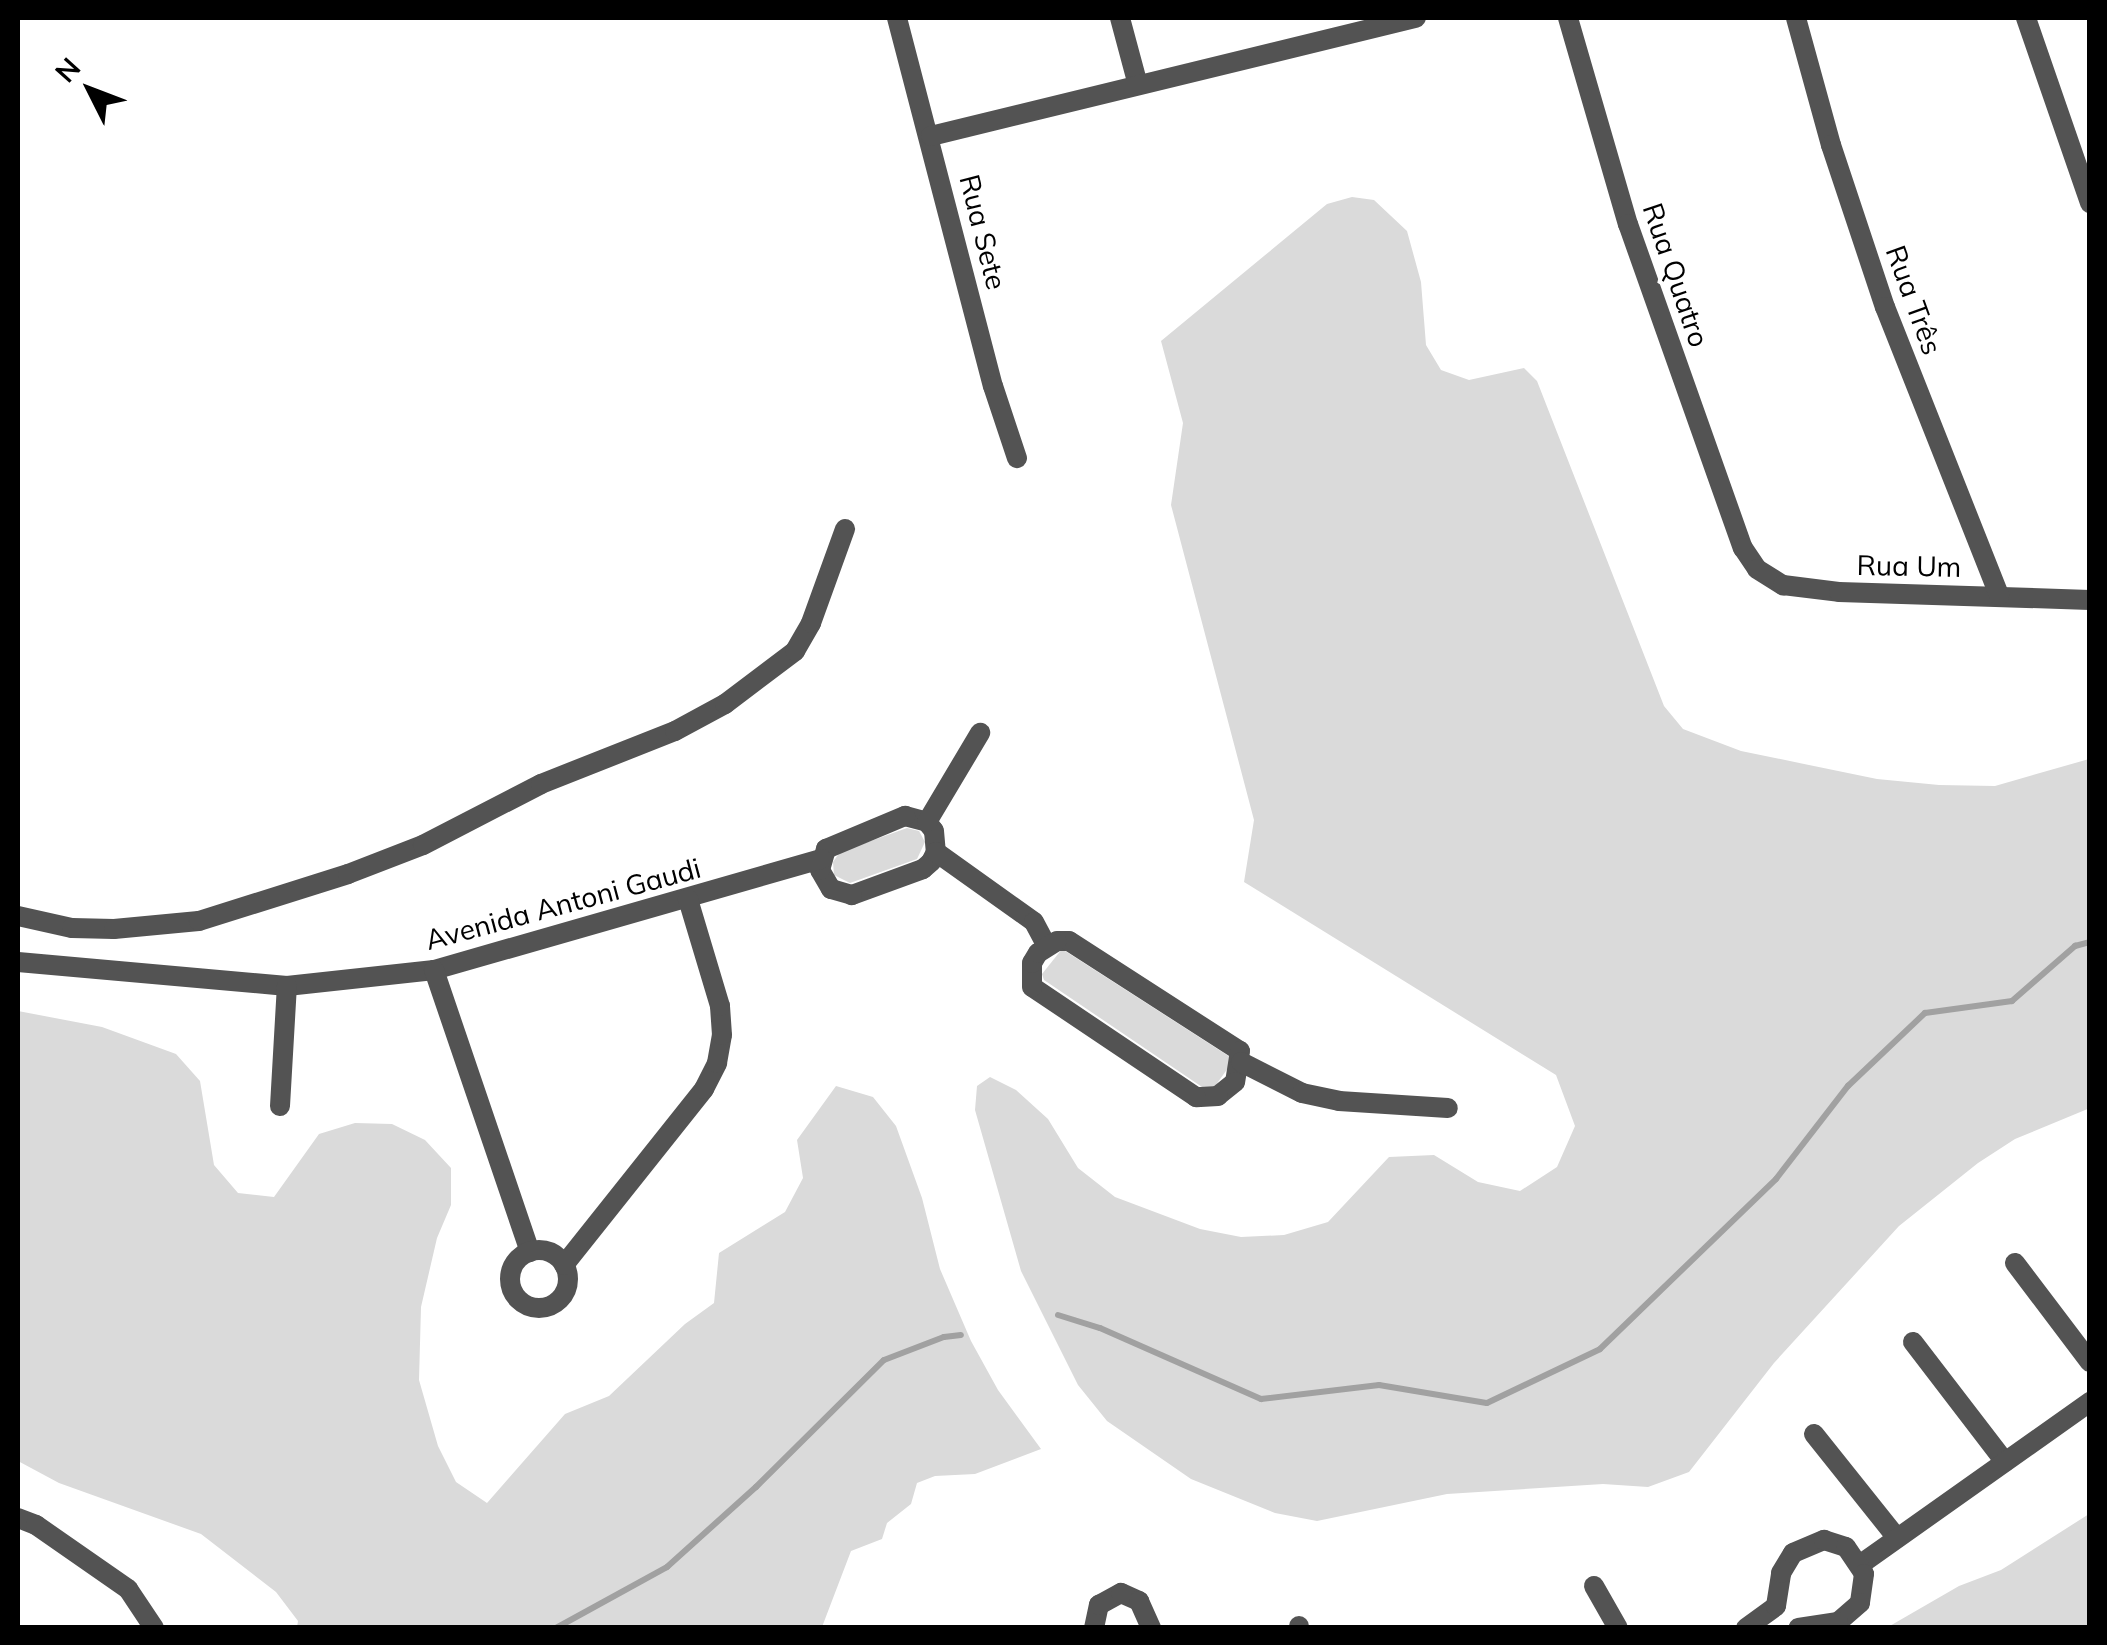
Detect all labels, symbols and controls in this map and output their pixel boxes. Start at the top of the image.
north arrow [40,40,140,140]
text: N [47,50,87,89]
street label: Rua Sete [953,171,1013,293]
street label: Rua Quatro [1636,199,1716,351]
street label: Rua Três [1879,241,1949,359]
street label: Rua Um [1856,548,1962,584]
street label: Avenida Antoni Gaudi [422,851,704,957]

